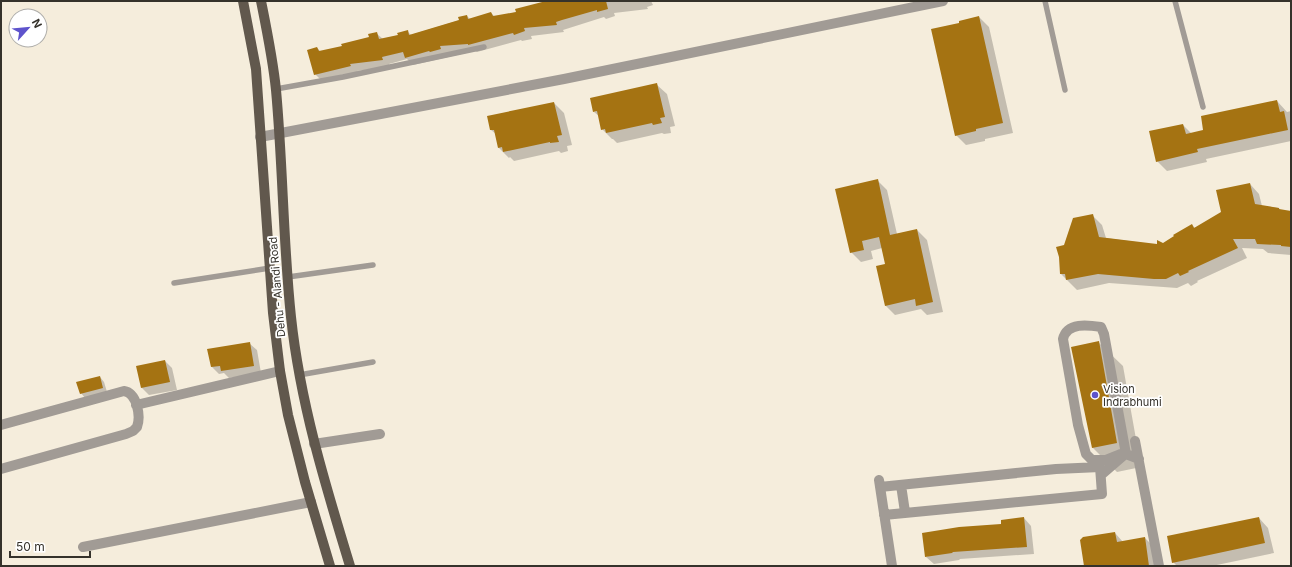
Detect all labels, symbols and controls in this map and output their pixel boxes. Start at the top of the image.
north arrow [8,8,48,48]
text: N [29,17,45,30]
street label: Dehu - Alandi Road [266,236,288,338]
place label: Vision Indrabhumi [1103,382,1162,409]
marker: Vision Indrabhumi [1090,390,1100,400]
scale bar [10,533,90,559]
text: 50 m [16,539,45,554]

